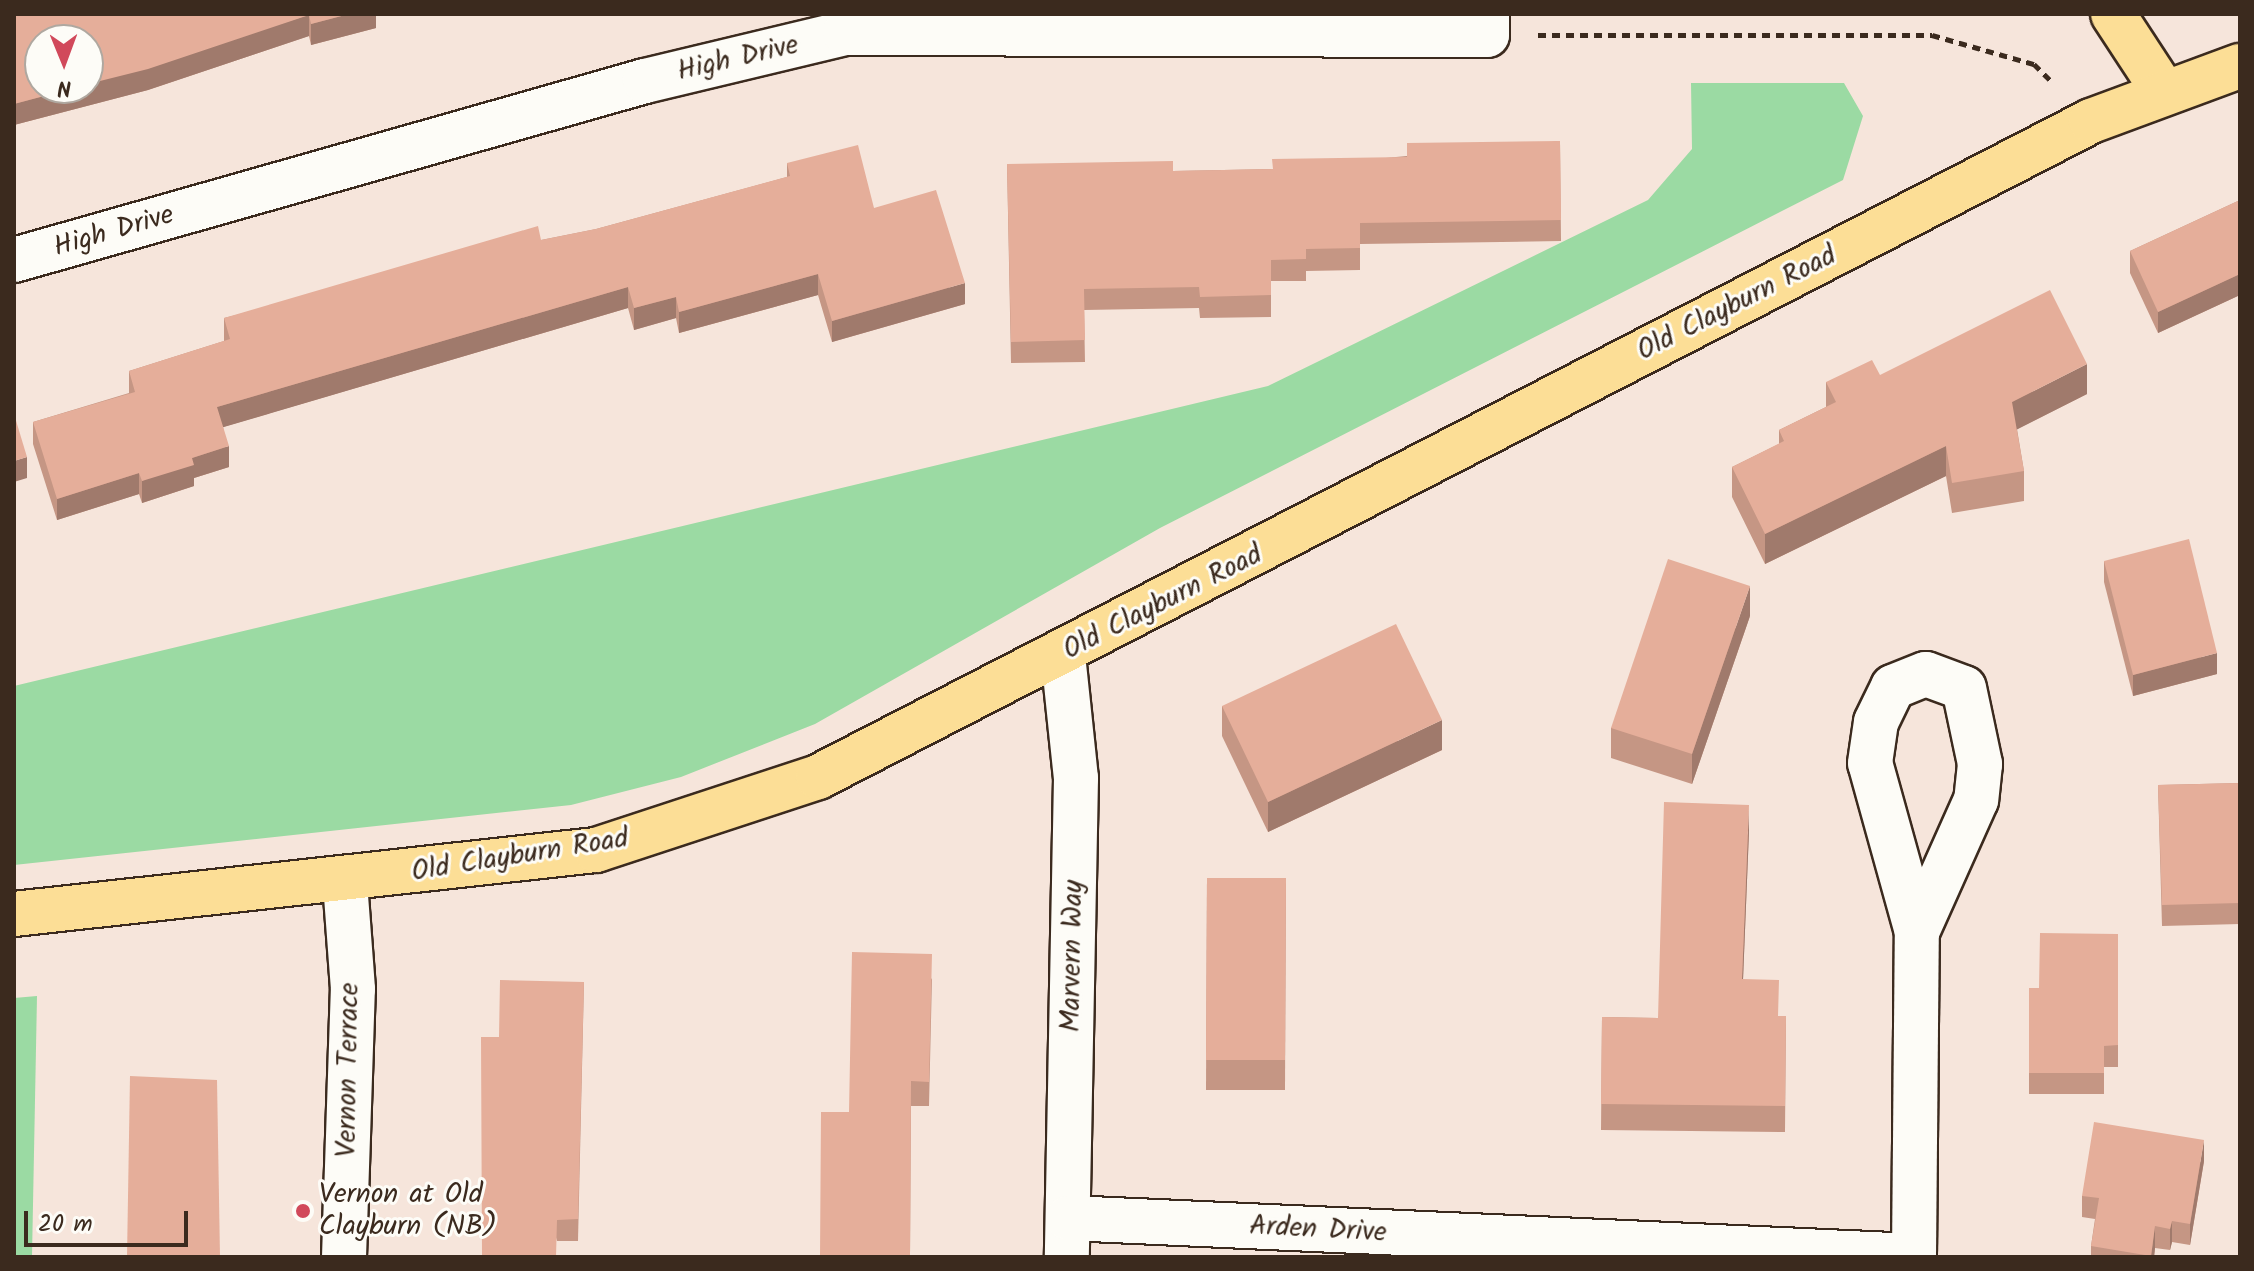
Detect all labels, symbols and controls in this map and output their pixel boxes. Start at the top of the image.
north arrow [24,24,104,104]
street label: High Drive [674,29,802,89]
text: N [57,69,72,104]
street label: High Drive [50,199,178,265]
street label: Old Clayburn Road [1632,239,1842,369]
street label: Old Clayburn Road [1058,538,1268,668]
street label: Old Clayburn Road [409,822,631,890]
street label: Marvern Way [1055,879,1091,1033]
street label: Vernon Terrace [331,982,367,1158]
place label: Vernon at Old Clayburn (NB) [319,1178,497,1244]
scale bar [28,1195,192,1245]
marker: Vernon at Old Clayburn (NB) [294,1202,312,1220]
text: 20 m [38,1205,93,1244]
street label: Arden Drive [1249,1210,1387,1250]

